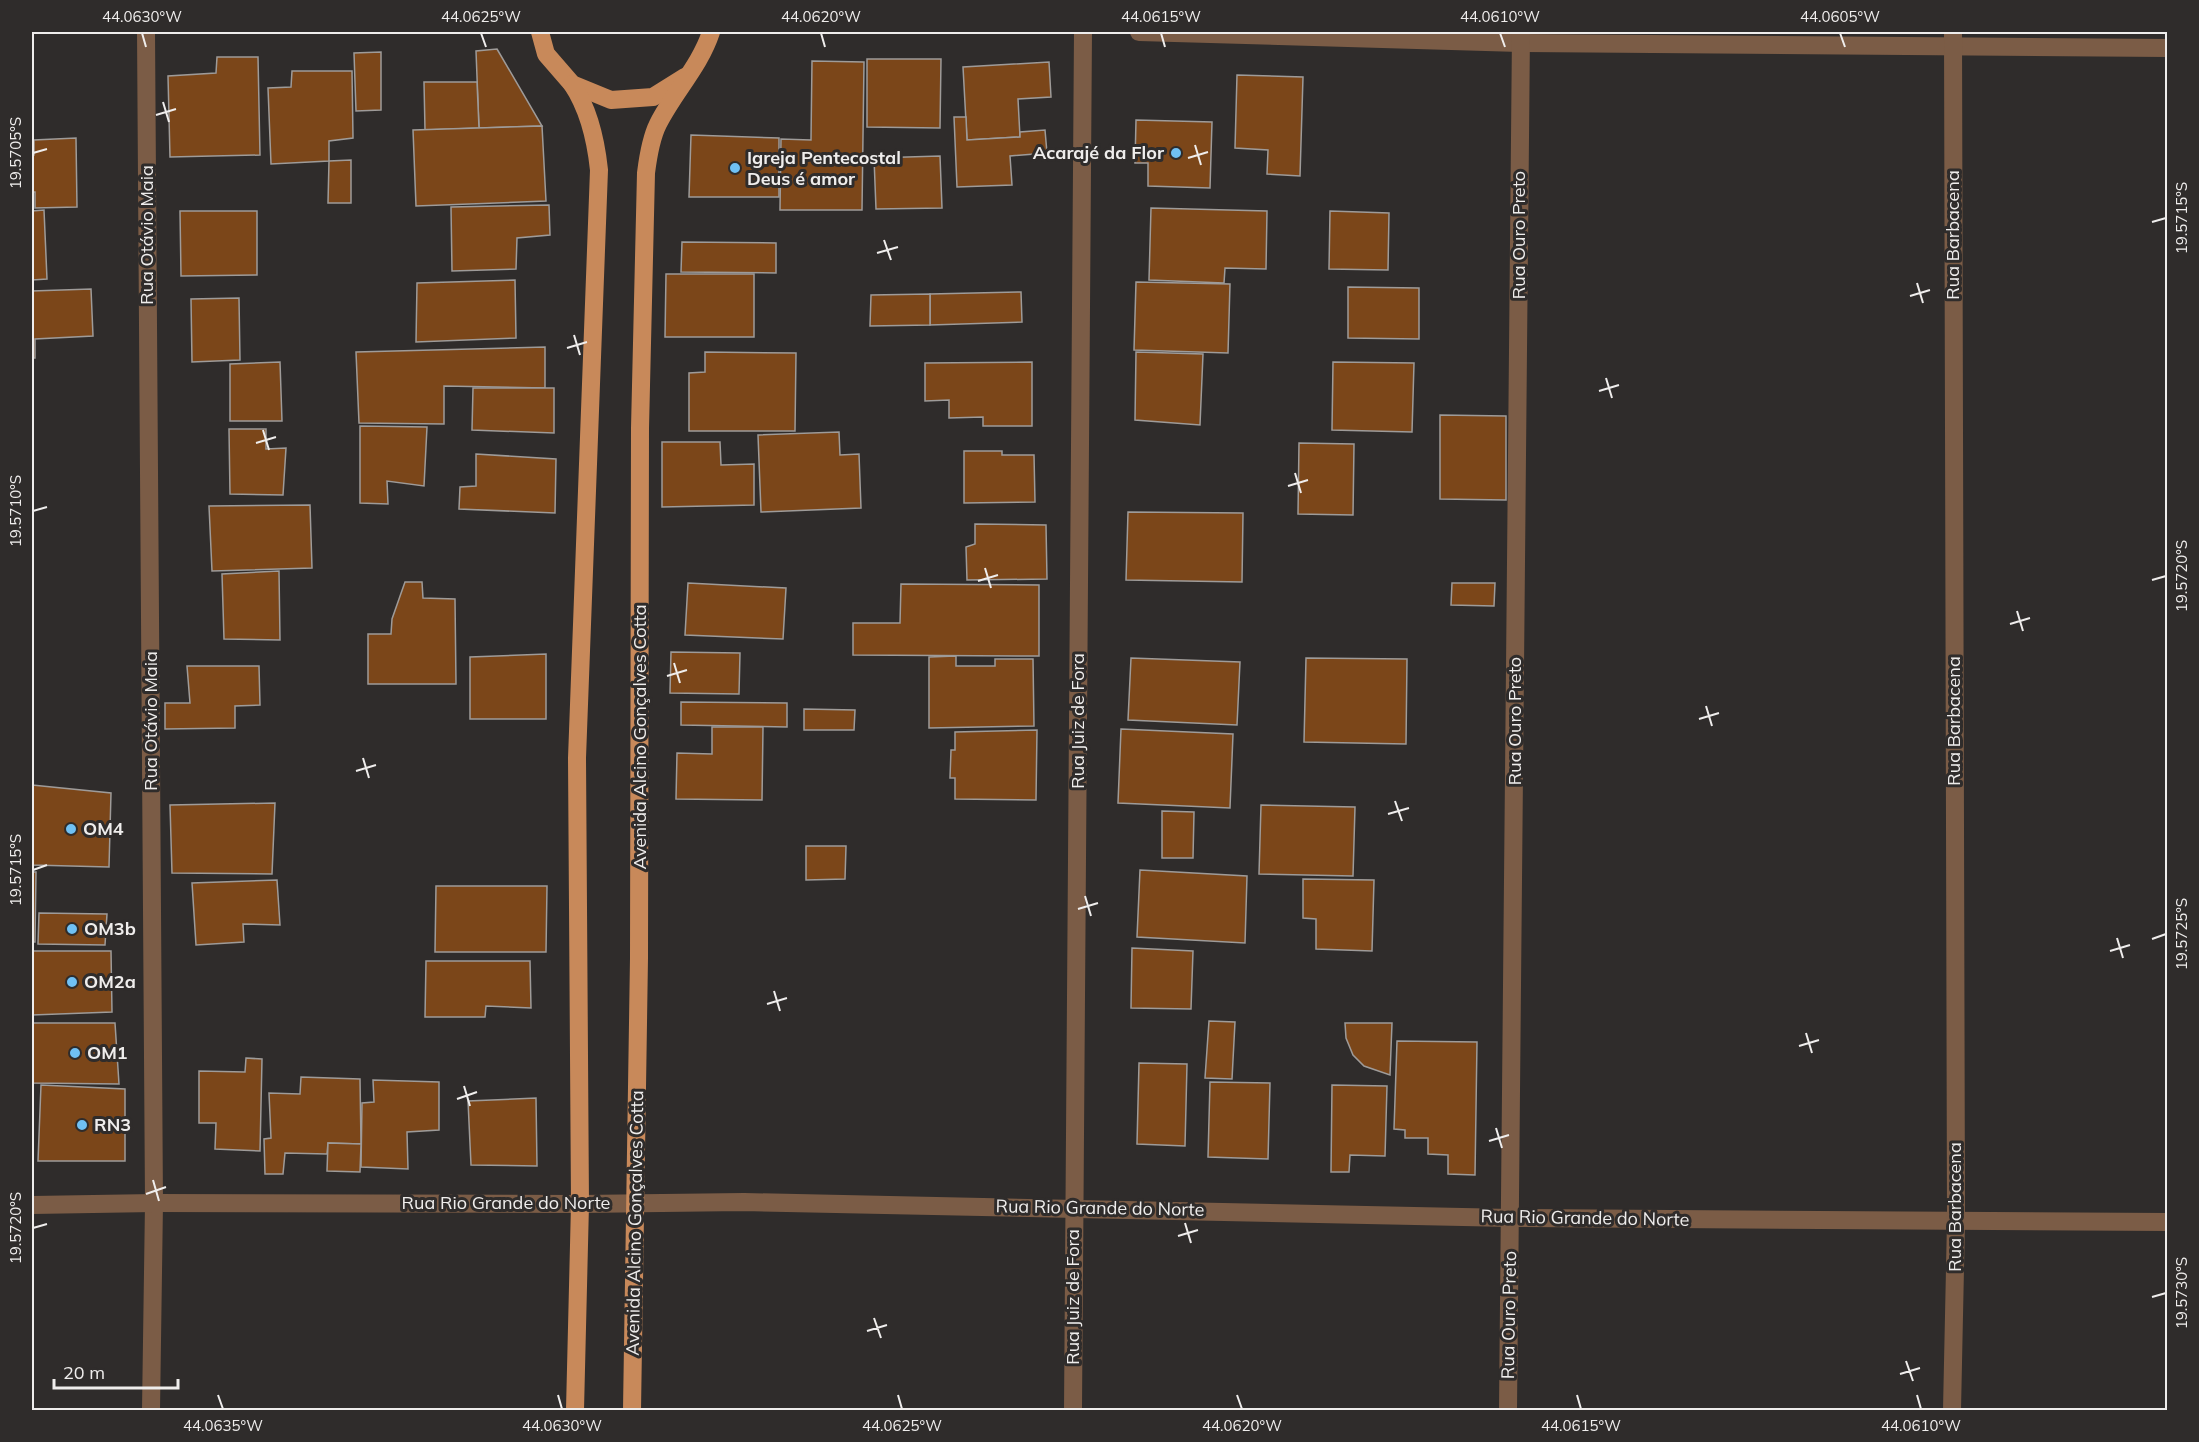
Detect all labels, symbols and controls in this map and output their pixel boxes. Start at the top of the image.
text: 44.0630°W [102,7,182,26]
text: 44.0625°W [441,7,521,26]
text: 44.0620°W [781,7,861,26]
text: 44.0615°W [1121,7,1201,26]
text: 44.0610°W [1460,7,1540,26]
text: 44.0605°W [1800,7,1880,26]
text: 19.5705°S [6,117,25,189]
place label: Acarajé da Flor [1033,141,1165,164]
place label: Igreja Pentecostal Deus é amor [747,146,901,190]
marker: Acarajé da Flor [1169,146,1183,160]
marker: Igreja Pentecostal Deus é amor [728,161,742,175]
street label: Rua Otávio Maia [135,165,158,305]
street label: Rua Barbacena [1941,170,1964,300]
street label: Rua Ouro Preto [1507,171,1530,299]
text: 19.5715°S [2172,182,2191,254]
text: 19.5710°S [6,475,25,547]
text: 19.5720°S [2172,540,2191,612]
street label: Avenida Alcino Gonçalves Cotta [628,604,651,870]
street label: Rua Otávio Maia [139,651,162,791]
street label: Rua Juiz de Fora [1066,653,1089,789]
street label: Rua Barbacena [1942,656,1965,786]
street label: Rua Ouro Preto [1503,657,1526,785]
place label: OM4 [83,817,124,840]
marker: OM4 [64,822,78,836]
text: 19.5715°S [6,834,25,906]
text: 19.5725°S [2172,898,2191,970]
place label: OM3b [84,917,136,940]
marker: OM3b [65,922,79,936]
place label: OM2a [84,970,136,993]
marker: OM2a [65,975,79,989]
place label: OM1 [87,1041,128,1064]
marker: OM1 [68,1046,82,1060]
street label: Avenida Alcino Gonçalves Cotta [621,1090,648,1356]
place label: RN3 [94,1113,131,1136]
marker: RN3 [75,1118,89,1132]
street label: Rua Barbacena [1943,1142,1966,1272]
street label: Rua Rio Grande do Norte [402,1191,610,1214]
text: 19.5720°S [6,1192,25,1264]
street label: Rua Rio Grande do Norte [995,1194,1205,1221]
street label: Rua Rio Grande do Norte [1480,1204,1690,1231]
street label: Rua Juiz de Fora [1061,1229,1084,1365]
street label: Rua Ouro Preto [1496,1251,1521,1379]
text: 19.5730°S [2172,1257,2191,1329]
scale bar [54,1352,178,1390]
text: 20 m [63,1361,105,1384]
text: 44.0635°W [183,1416,263,1435]
text: 44.0630°W [522,1416,602,1435]
text: 44.0625°W [862,1416,942,1435]
text: 44.0620°W [1202,1416,1282,1435]
text: 44.0615°W [1541,1416,1621,1435]
text: 44.0610°W [1881,1416,1961,1435]

